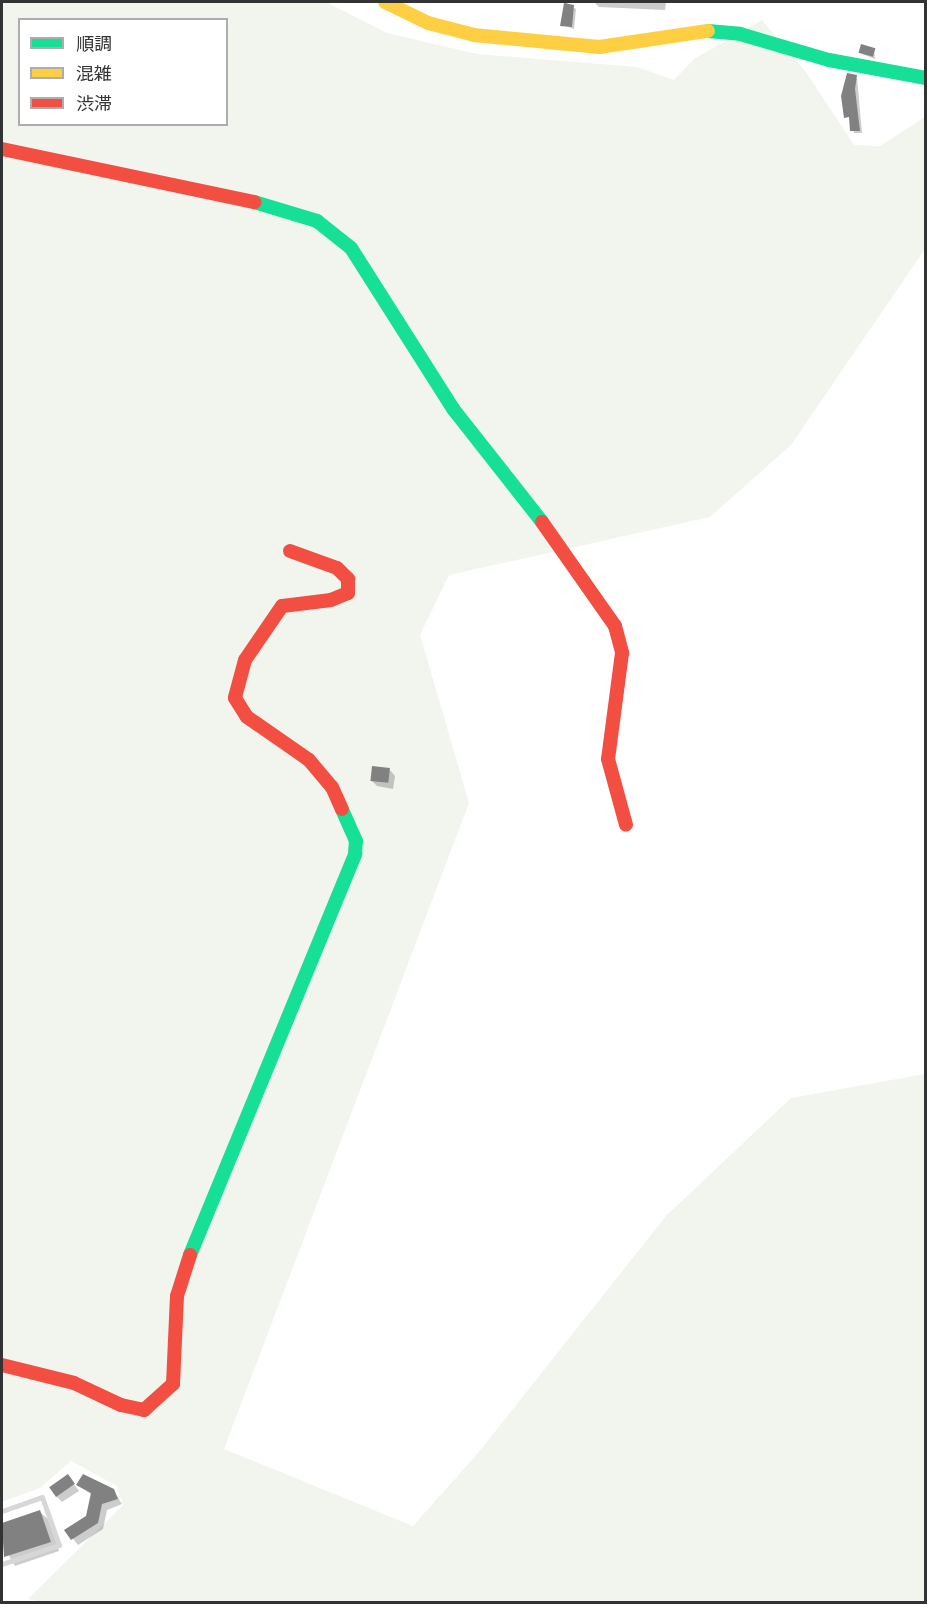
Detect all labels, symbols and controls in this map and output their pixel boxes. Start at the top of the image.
legend [18,18,228,126]
text: 順調 [76,34,112,57]
text: 混雑 [76,64,112,87]
text: 渋滞 [76,94,112,117]

